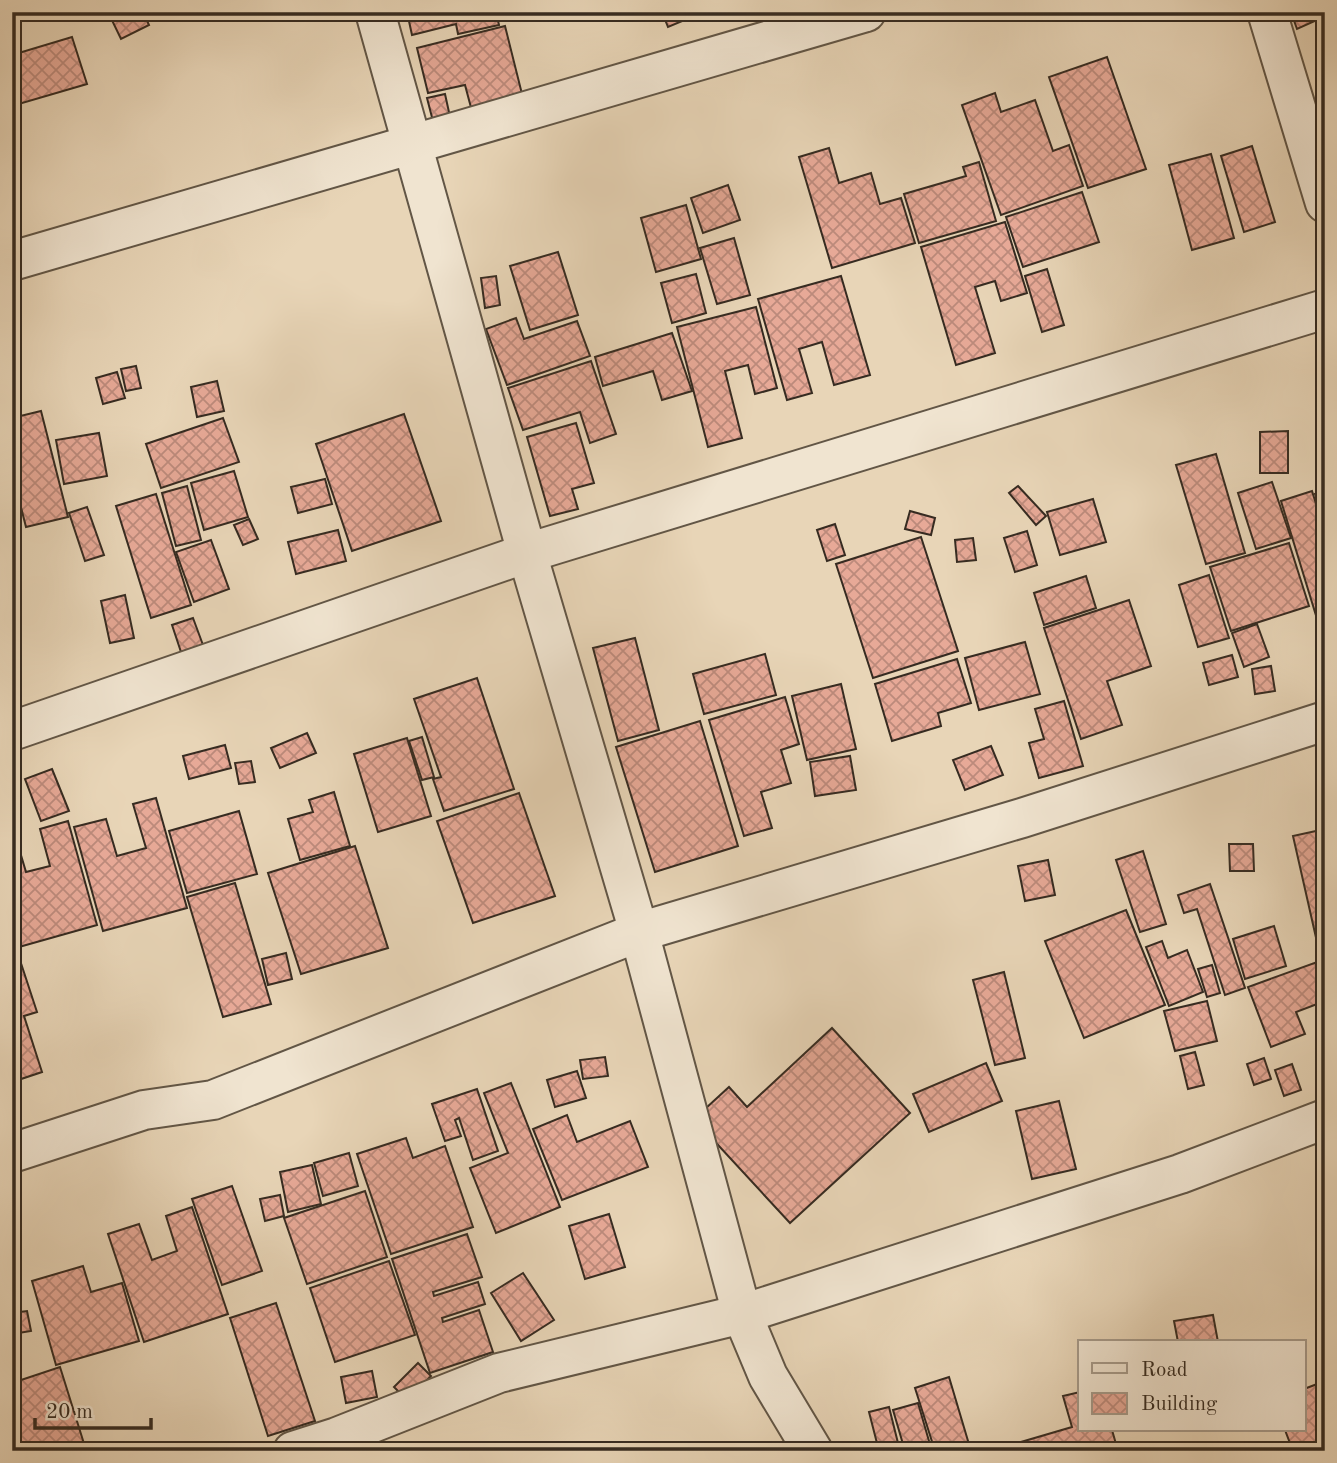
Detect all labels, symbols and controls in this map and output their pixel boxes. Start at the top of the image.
legend [1078,1340,1306,1432]
text: Road [1141,1360,1188,1381]
scale bar [35,1386,150,1430]
text: Building [1141,1394,1218,1415]
text: 20 m [46,1402,93,1423]

